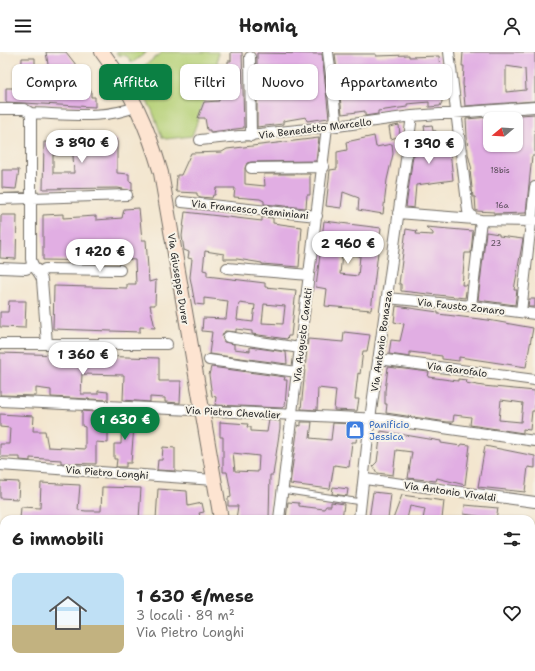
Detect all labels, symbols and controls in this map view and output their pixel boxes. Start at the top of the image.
text: Homiq [239,14,296,38]
icon: menu [12,15,34,37]
icon: person [501,15,523,37]
chip: Compra [12,64,91,100]
chip: Affitta [99,64,172,100]
chip: Filtri [180,64,240,100]
chip: Nuovo [248,64,318,100]
chip: Appartamento [326,64,452,100]
north arrow [483,112,523,152]
map controls [483,112,523,152]
street label: Via Benedetto Marcello [258,115,372,142]
pin: 3 890 € [45,130,119,164]
pin: 1 390 € [392,131,466,165]
text: 3 890 € [55,134,109,151]
text: 1 390 € [404,135,454,152]
house number: 18bis [490,165,510,176]
street label: Via Francesco Geminiani [191,197,310,222]
house number: 16a [495,200,509,211]
pin: 2 960 € [311,231,385,265]
street label: Via Giuseppe Durer [165,232,192,326]
text: 2 960 € [321,235,375,252]
house number: 23 [491,238,501,249]
pin: 1 420 € [63,239,137,273]
text: 1 420 € [75,243,125,260]
street label: Via Augusto Caratti [290,287,315,383]
street label: Via Antonio Bonazza [368,289,395,393]
street label: Via Fausto Zonaro [416,295,506,318]
pin: 1 360 € [46,342,120,376]
text: 1 360 € [57,346,109,363]
street label: Via Garofalo [426,359,488,380]
street label: Via Pietro Chevalier [185,404,281,422]
pin: 1 630 € [88,407,162,441]
text: 1 630 € [100,411,150,428]
place label: Panificio Jessica [369,418,409,443]
shop icon: Panificio Jessica [344,419,366,441]
street label: Via Pietro Longhi [65,463,149,482]
street label: Via Antonio Vivaldi [403,479,497,504]
text: 6 immobili [12,528,104,550]
icon: filters [501,528,523,550]
text: 1 630 €/mese [136,585,254,607]
icon: home [44,589,92,637]
icon: heart [501,602,523,624]
text: 3 locali · 89 m² [136,607,235,624]
text: Via Pietro Longhi [136,624,244,641]

